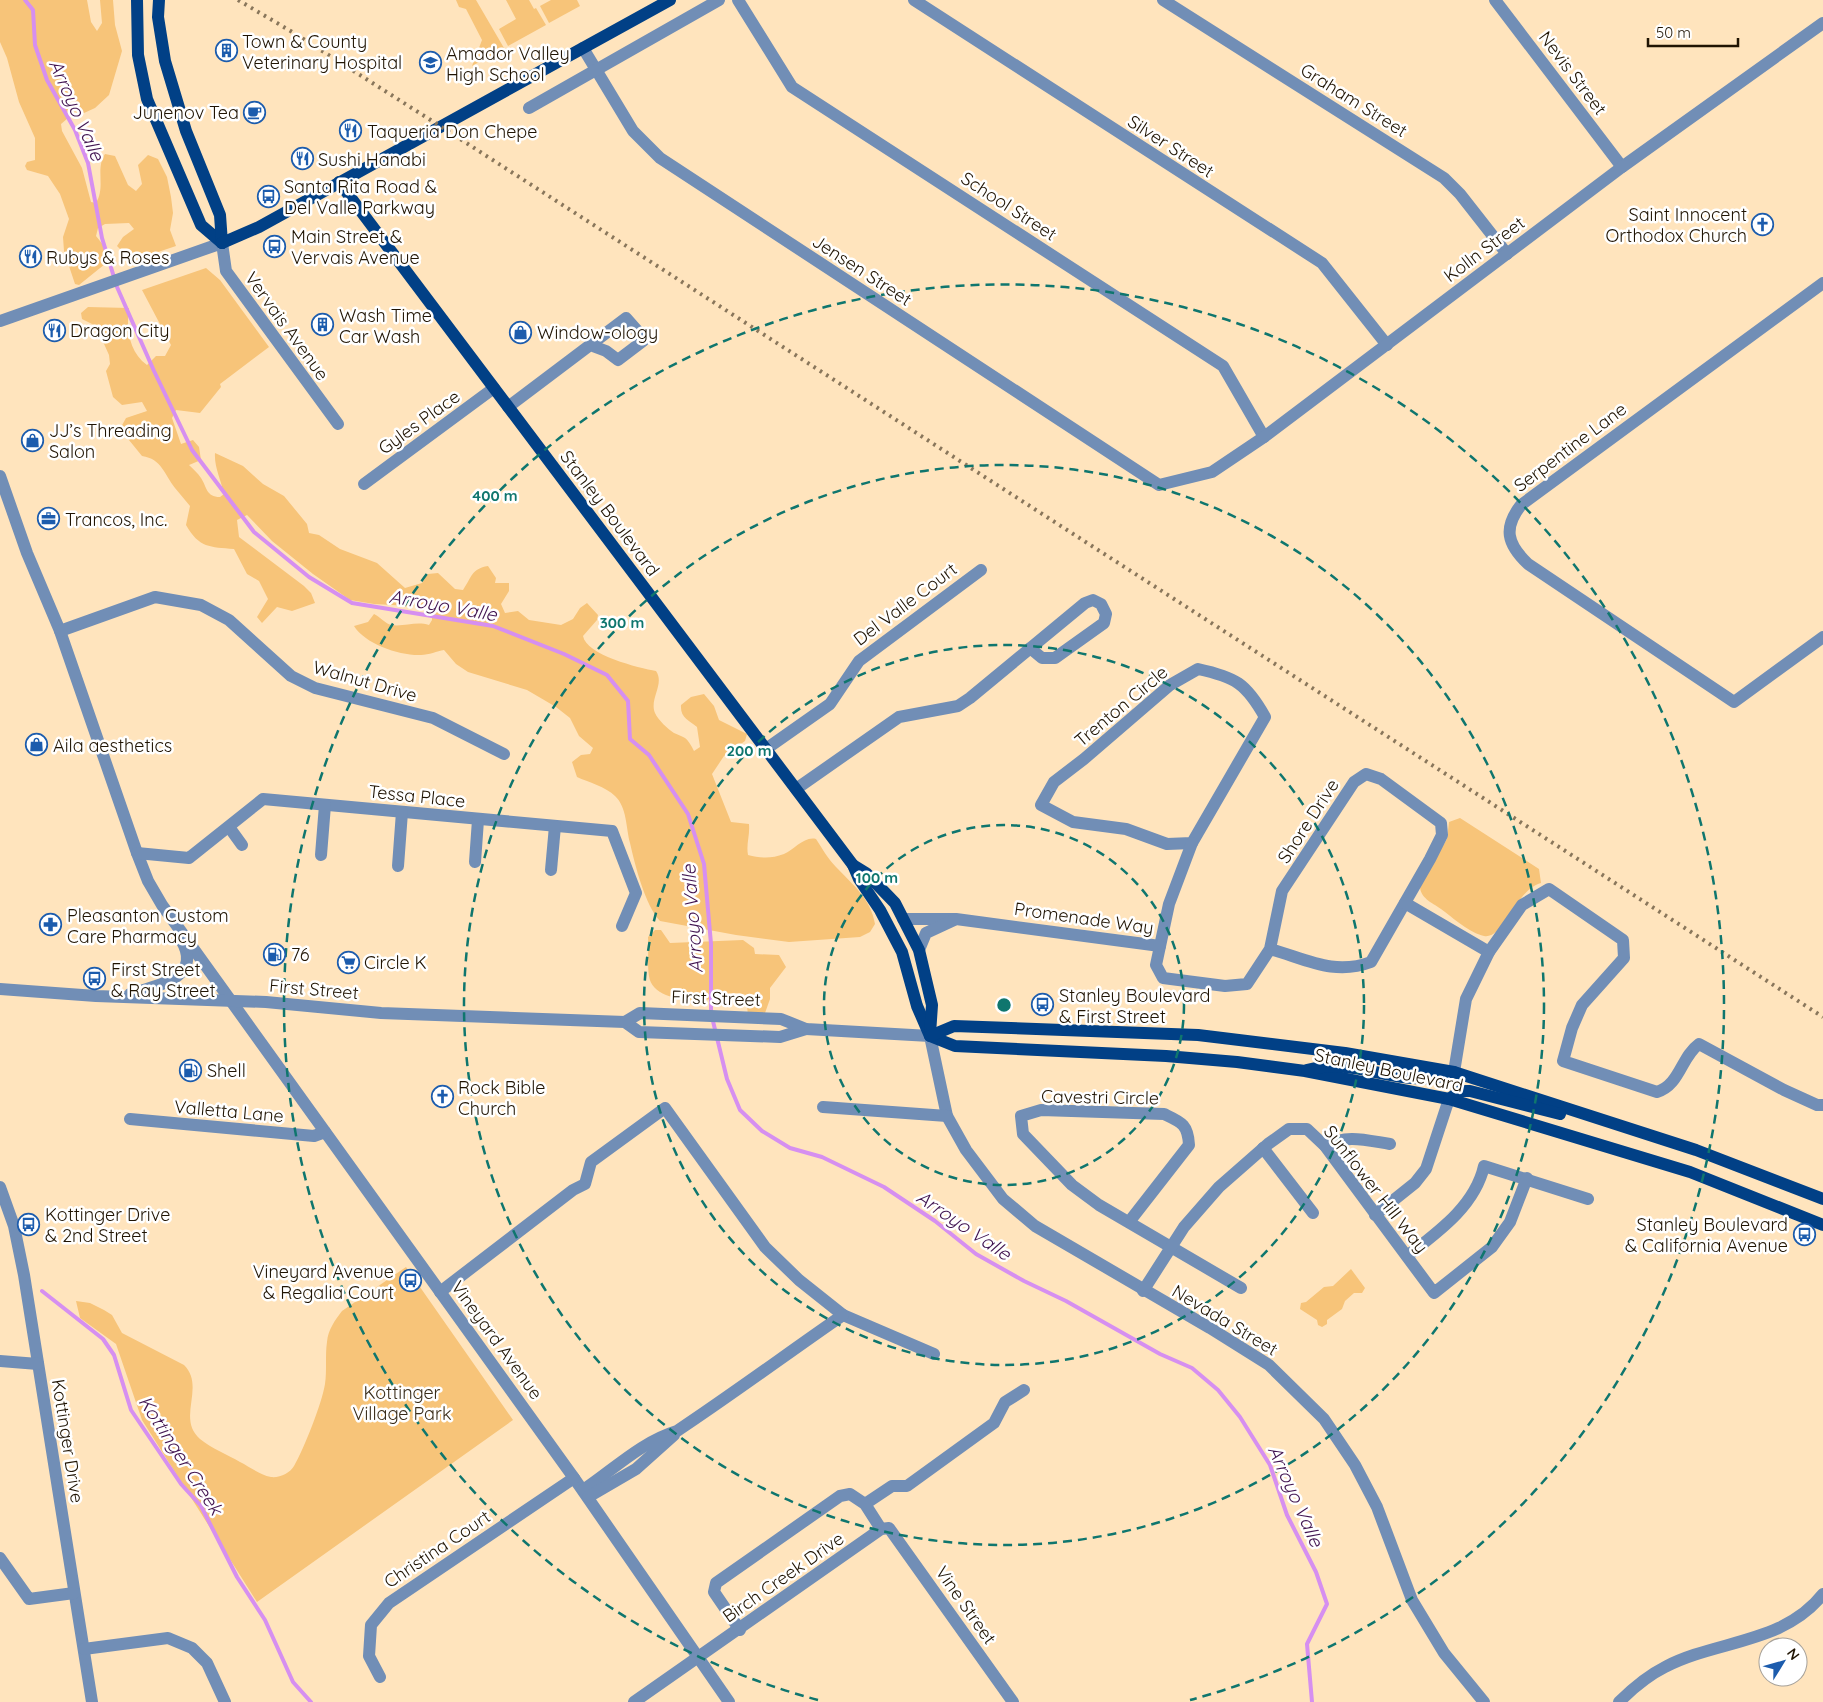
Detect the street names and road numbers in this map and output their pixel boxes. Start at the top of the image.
street label: Nevis Street [1534,27,1612,119]
street label: Graham Street [1296,58,1412,142]
street label: Silver Street [1124,110,1218,182]
street label: School Street [957,166,1061,246]
street label: Kolln Street [1439,211,1529,287]
street label: Jensen Street [808,229,916,311]
street label: Vervais Avenue [240,267,334,385]
street label: Gyles Place [374,385,464,459]
street label: Serpentine Lane [1509,397,1631,497]
street label: Stanley Boulevard [555,446,665,580]
street label: Del Valle Court [849,557,961,651]
street label: Walnut Drive [310,655,420,707]
street label: Trenton Circle [1070,660,1172,752]
street label: Shore Drive [1272,774,1344,868]
street label: Tessa Place [368,779,466,813]
street label: Promenade Way [1013,897,1155,939]
street label: First Street [268,974,360,1004]
street label: First Street [671,985,761,1011]
street label: Stanley Boulevard [1313,1043,1465,1097]
street label: Cavestri Circle [1041,1084,1159,1110]
street label: Valletta Lane [173,1095,285,1127]
street label: Sunflower Hill Way [1319,1120,1433,1258]
street label: Vineyard Avenue [446,1276,548,1404]
street label: Nevada Street [1168,1279,1282,1361]
street label: Kottinger Drive [47,1377,89,1505]
street label: Christina Court [379,1505,495,1593]
street label: Birch Creek Drive [718,1527,848,1627]
street label: Vine Street [931,1561,1001,1649]

